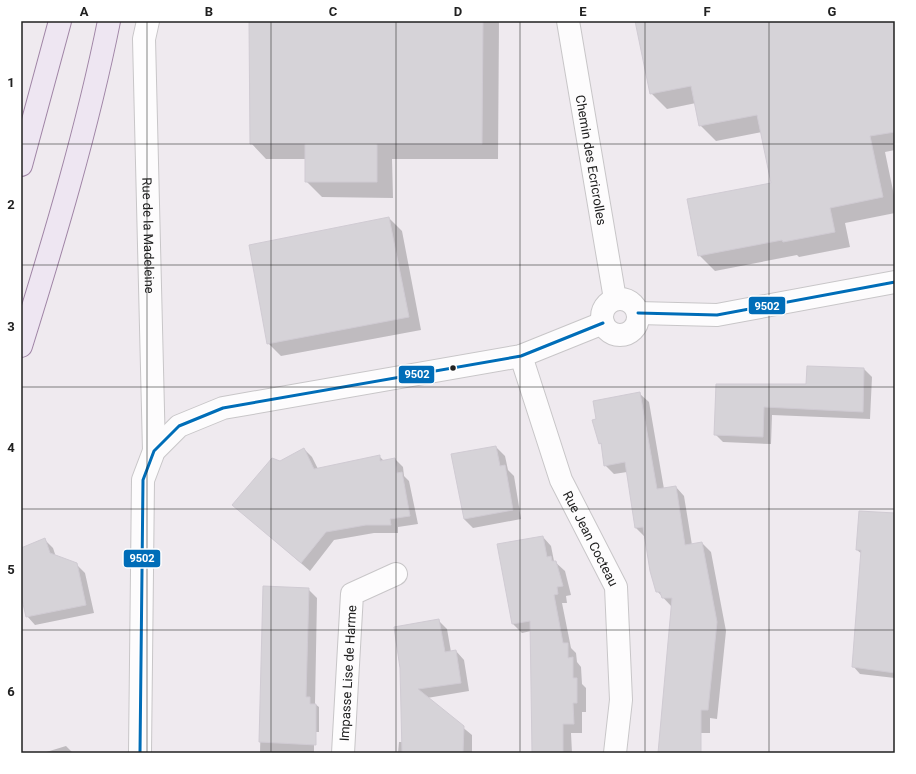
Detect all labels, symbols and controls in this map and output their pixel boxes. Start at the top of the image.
text: A [80,4,89,19]
text: B [205,4,213,19]
text: C [329,4,338,19]
text: D [454,4,462,19]
text: E [579,4,587,19]
text: F [703,4,711,19]
text: G [828,4,837,19]
text: 1 [7,75,15,90]
street label: Chemin des Ecricrolles [573,94,610,227]
street label: Rue de la Madeleine [140,177,158,294]
text: 2 [7,197,15,212]
line badge: 9502 [748,296,786,315]
text: 9502 [754,300,780,313]
text: 3 [7,319,15,334]
unlabelled marker [448,363,458,373]
line badge: 9502 [398,365,435,384]
text: 9502 [404,368,430,381]
text: 4 [7,440,15,455]
street label: Rue Jean Cocteau [560,488,622,589]
line badge: 9502 [123,549,161,568]
text: 9502 [129,552,155,565]
text: 5 [7,562,15,577]
street label: Impasse Lise de Harme [336,604,359,742]
text: 6 [7,684,15,699]

